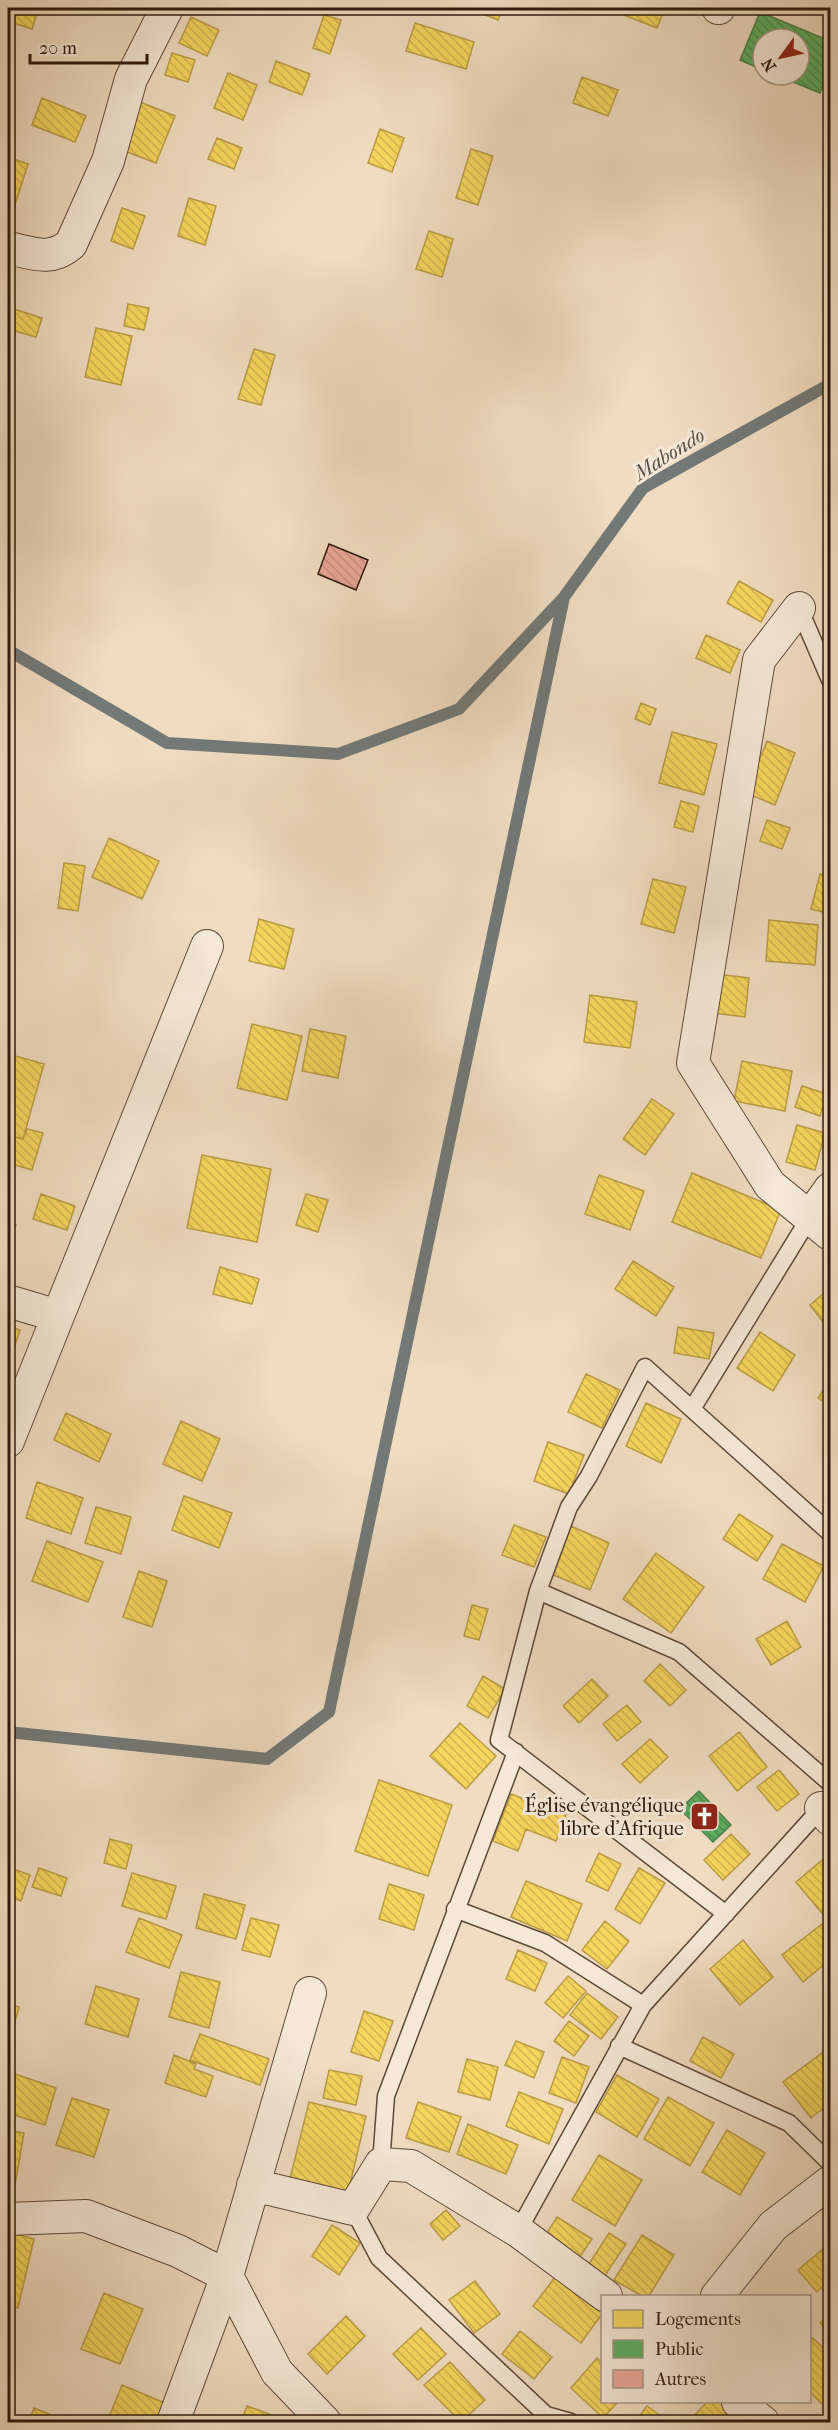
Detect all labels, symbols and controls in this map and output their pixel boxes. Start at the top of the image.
scale bar [30,27,147,65]
north arrow [751,27,811,87]
text: 20 m [39,38,77,59]
text: N [757,54,780,75]
water label: Mabondo [627,423,709,486]
place label: Église évangélique libre d'Afrique [524,1793,684,1840]
church icon: Église évangélique libre d'Afrique [689,1801,721,1833]
legend [601,2295,811,2403]
text: Logements [655,2309,741,2330]
text: Public [655,2339,703,2360]
text: Autres [654,2369,706,2390]

